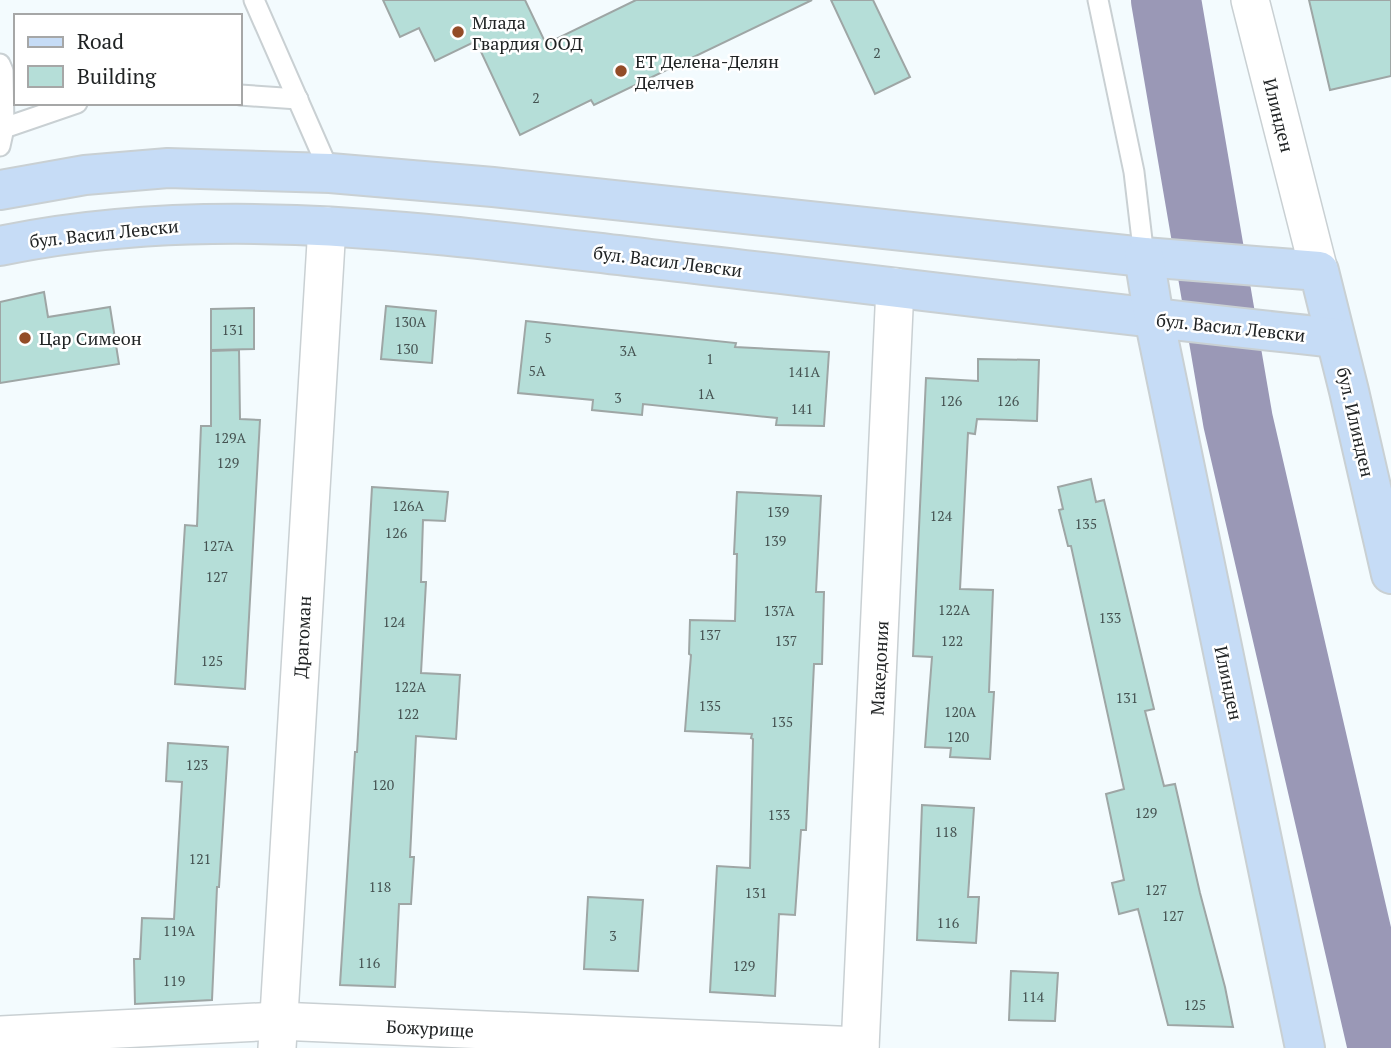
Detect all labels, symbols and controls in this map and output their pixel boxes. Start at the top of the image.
place label: Млада Гвардия ООД [472,10,583,55]
legend [14,14,242,105]
marker: Млада Гвардия ООД [450,24,466,40]
text: Road [77,27,124,55]
house number: 2 [873,43,881,62]
place label: ЕТ Делена-Делян Делчев [635,49,779,94]
text: Building [77,62,157,90]
marker: ЕТ Делена-Делян Делчев [613,63,629,79]
street label: Илинден [1258,75,1300,155]
house number: 2 [532,88,540,107]
street label: бул. Васил Левски [28,213,180,253]
street label: бул. Васил Левски [592,240,744,282]
street label: бул. Васил Левски [1155,307,1307,347]
house number: 130А [394,312,426,331]
house number: 131 [222,320,244,339]
place label: Цар Симеон [39,326,142,350]
house number: 5 [544,328,552,347]
marker: Цар Симеон [17,330,33,346]
house number: 130 [396,339,418,358]
house number: 3А [619,341,637,360]
house number: 1 [706,349,714,368]
house number: 5А [528,361,546,380]
house number: 141А [788,362,820,381]
street label: бул. Илинден [1332,365,1380,479]
house number: 1А [697,384,715,403]
house number: 3 [614,388,622,407]
house number: 126 [940,391,963,410]
house number: 126 [997,391,1020,410]
house number: 141 [791,399,813,418]
house number: 129А [214,428,246,447]
house number: 129 [217,453,239,472]
house number: 126А [392,496,424,515]
house number: 139 [767,502,789,521]
house number: 124 [930,506,953,525]
house number: 135 [1075,514,1097,533]
house number: 126 [385,523,408,542]
house number: 139 [764,531,786,550]
house number: 127А [203,536,234,555]
house number: 127 [206,567,228,586]
street label: Драгоман [288,595,316,679]
house number: 122А [938,600,970,619]
house number: 137А [764,601,795,620]
house number: 133 [1099,608,1121,627]
house number: 124 [383,612,406,631]
street label: Македония [865,620,893,716]
house number: 137 [699,625,721,644]
house number: 137 [775,631,797,650]
house number: 122 [941,631,963,650]
street label: Илинден [1209,644,1249,722]
house number: 125 [201,651,223,670]
house number: 122А [394,677,426,696]
house number: 131 [1116,688,1138,707]
house number: 135 [699,696,721,715]
house number: 120А [944,702,976,721]
house number: 122 [397,704,419,723]
house number: 135 [771,712,793,731]
house number: 120 [947,727,969,746]
house number: 123 [186,755,208,774]
house number: 120 [372,775,394,794]
house number: 129 [1135,803,1157,822]
house number: 133 [768,805,790,824]
house number: 118 [935,822,957,841]
house number: 121 [189,849,211,868]
house number: 118 [369,877,391,896]
house number: 127 [1145,880,1167,899]
house number: 131 [745,883,767,902]
house number: 127 [1162,906,1184,925]
house number: 116 [937,913,960,932]
house number: 119А [163,921,195,940]
house number: 3 [609,926,617,945]
house number: 116 [358,953,381,972]
house number: 129 [733,956,755,975]
house number: 119 [163,971,185,990]
house number: 114 [1022,987,1045,1006]
house number: 125 [1184,995,1206,1014]
street label: Божурище [385,1014,475,1042]

